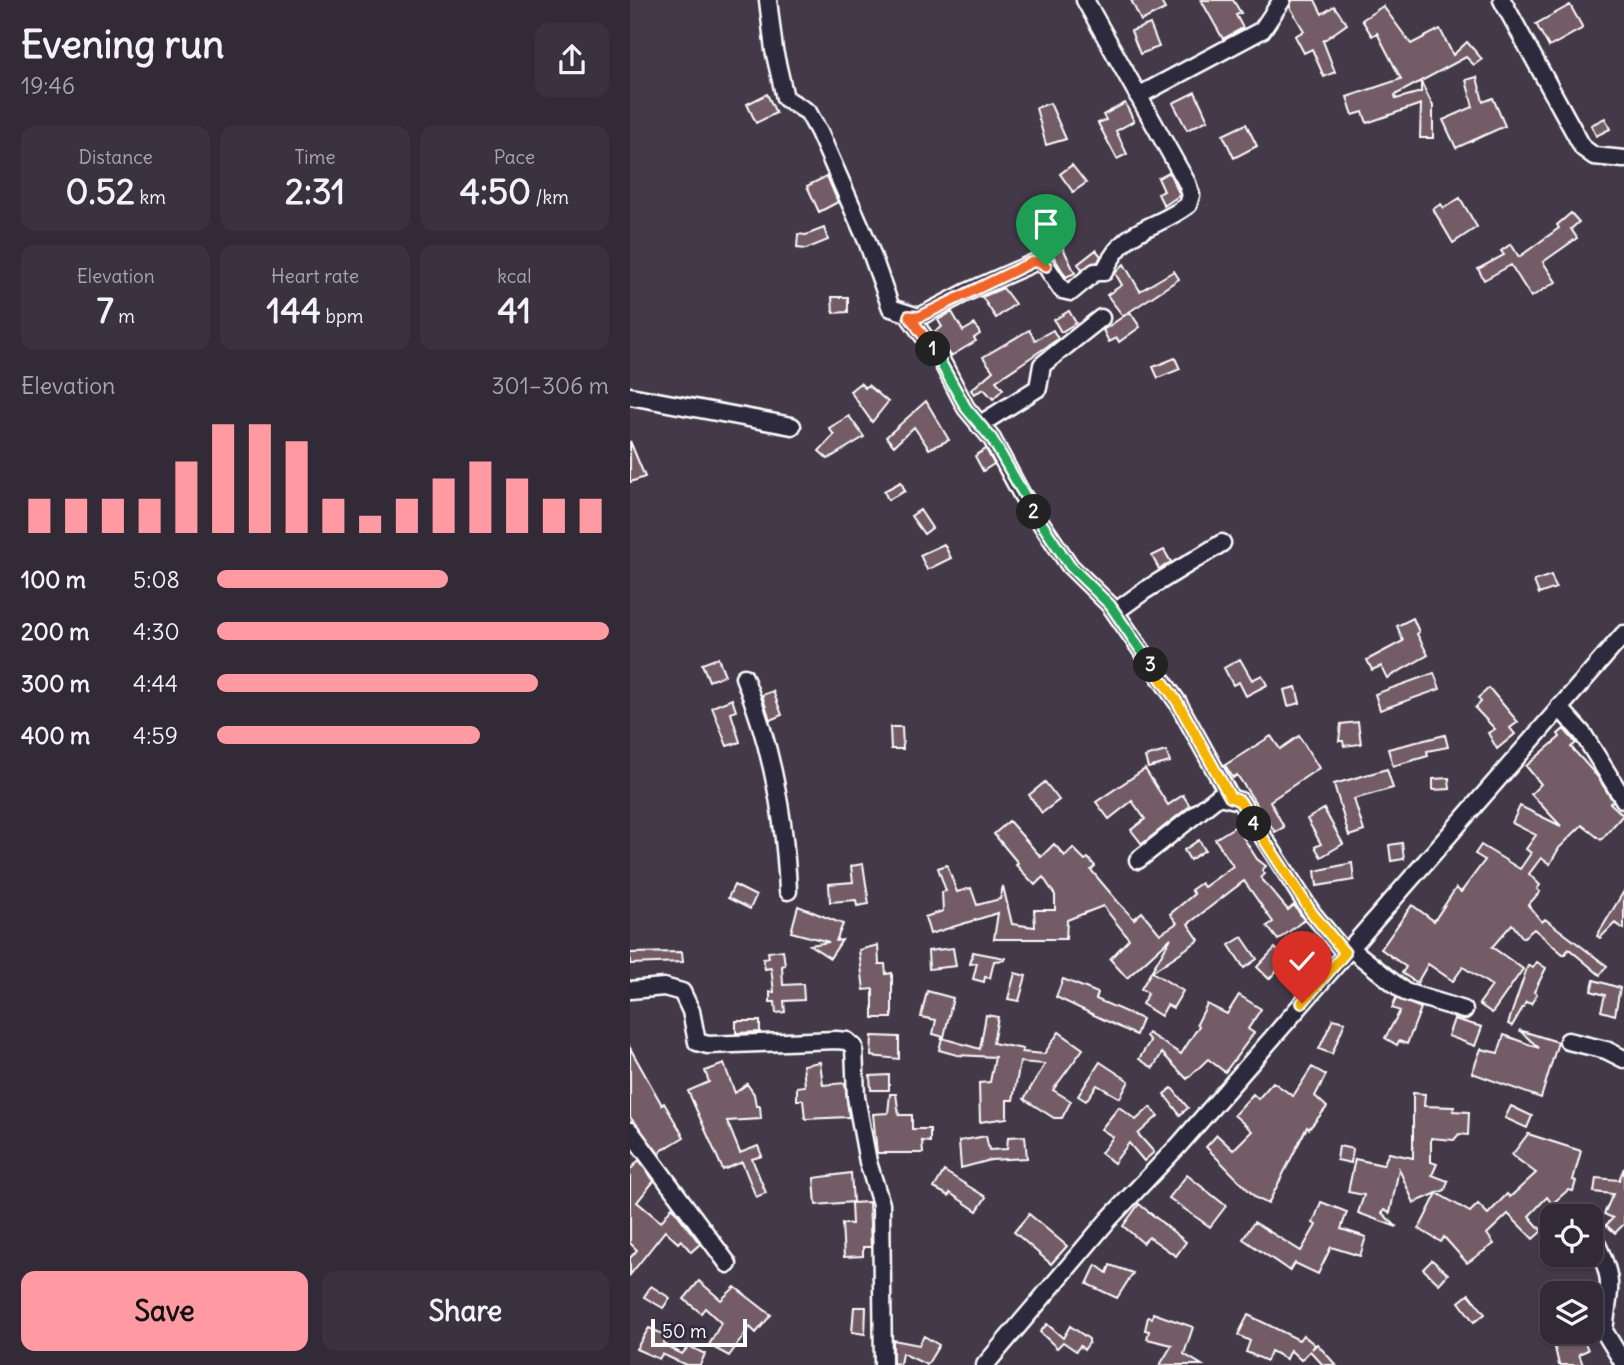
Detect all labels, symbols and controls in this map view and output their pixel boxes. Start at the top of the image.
text: Evening run [21,21,224,68]
button: share [535,23,609,97]
text: 19:46 [21,71,75,100]
text: Distance [79,145,153,169]
text: Time [294,145,336,169]
text: Pace [494,145,535,169]
text: 0.52 [65,169,135,213]
text: 2:31 [285,169,345,213]
text: 4:50 [460,169,531,213]
text: km [135,185,166,209]
text: /km [531,185,569,209]
pin [1016,194,1076,266]
icon: arrive [1027,205,1065,243]
text: Elevation [77,264,155,288]
text: Heart rate [271,264,359,288]
text: kcal [497,264,531,288]
text: 7 [96,288,114,332]
text: 144 [267,288,321,332]
text: 41 [497,288,531,332]
text: m [114,304,135,328]
text: bpm [321,304,363,328]
pin: 1 [916,332,950,366]
text: 1 [929,336,936,360]
text: Elevation [21,371,115,400]
text: 301–306 m [491,371,609,400]
pin: 2 [1016,494,1052,530]
text: 2 [1028,499,1039,523]
text: 100 m [21,565,86,594]
text: 5:08 [133,565,180,594]
text: 200 m [21,617,90,646]
text: 4:30 [133,617,180,646]
pin: 3 [1134,648,1168,682]
text: 3 [1145,652,1156,676]
text: 300 m [21,669,90,698]
text: 4:44 [133,669,178,698]
text: 400 m [21,721,90,750]
text: 4:59 [133,721,178,750]
pin: 4 [1236,806,1272,842]
text: 4 [1248,811,1259,835]
pin [1272,931,1332,1003]
icon: check [1283,942,1321,980]
map controls [1540,1204,1603,1344]
button: locate [1540,1204,1603,1267]
button: Save [21,1271,308,1351]
button: Share [322,1271,609,1351]
button: layers [1540,1281,1603,1344]
scale bar [651,1316,747,1348]
text: 50 m [662,1319,707,1343]

